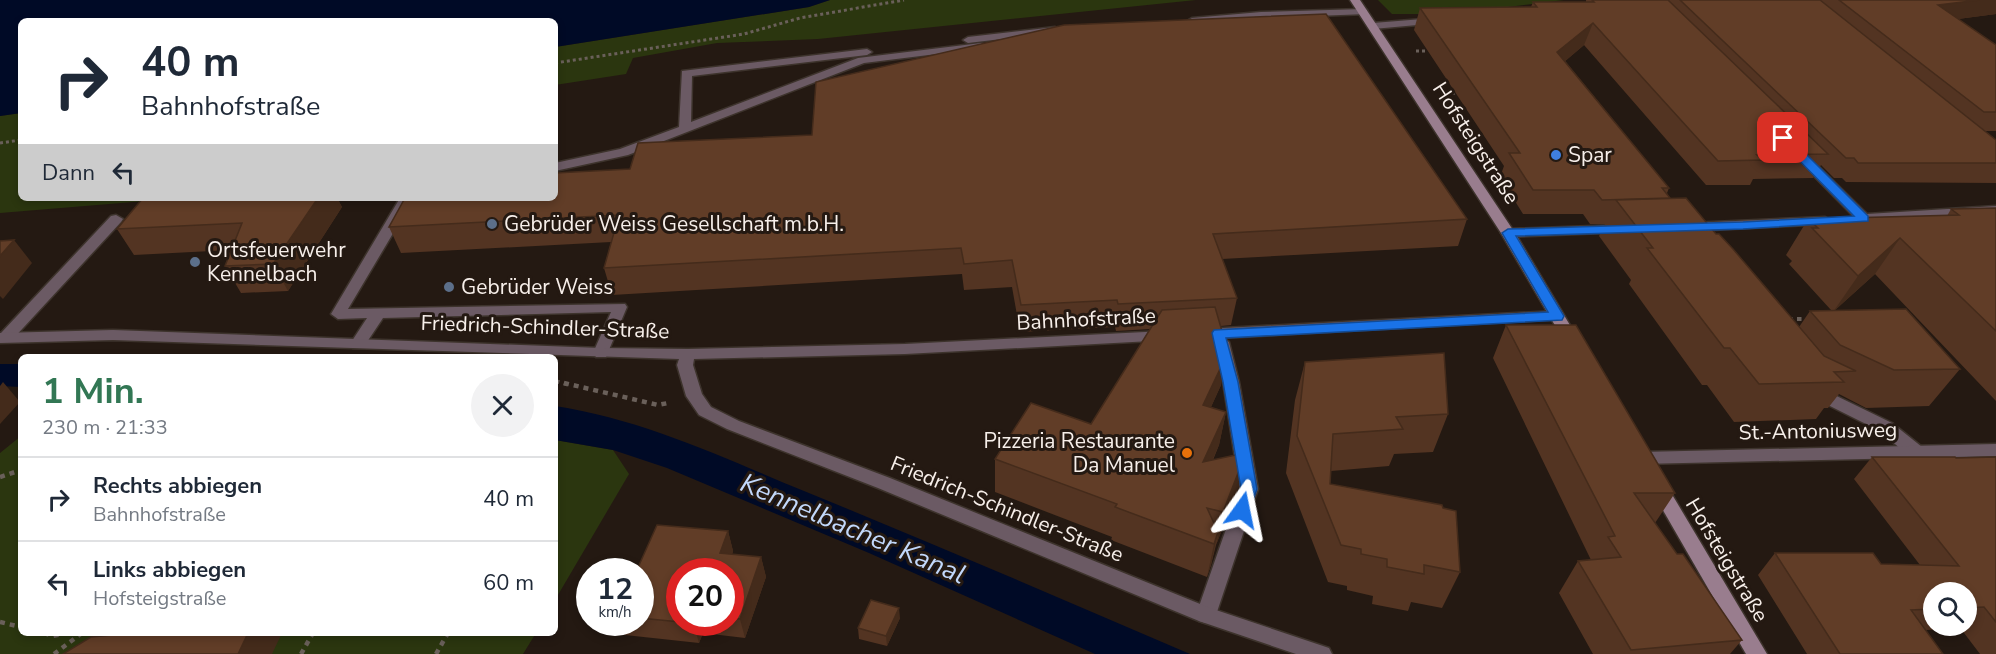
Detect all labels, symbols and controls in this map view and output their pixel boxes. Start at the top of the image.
text: 40 m [141,34,240,91]
icon: right [42,42,120,120]
street label: Hofsteigstraße [1426,77,1526,209]
text: Bahnhofstraße [141,88,320,125]
pin [1757,112,1808,163]
icon: arrive [1766,121,1799,154]
place label: Spar [1568,141,1612,169]
marker: Spar [1549,148,1563,162]
icon: left [107,156,140,189]
text: Dann [42,158,95,188]
place label: Gebrüder Weiss Gesellschaft m.b.H. [504,210,844,238]
marker: Gebrüder Weiss Gesellschaft m.b.H. [485,217,499,231]
place label: Ortsfeuerwehr Kennelbach [207,236,346,288]
marker: Ortsfeuerwehr Kennelbach [188,255,202,269]
place label: Gebrüder Weiss [461,273,613,301]
marker: Gebrüder Weiss [442,280,456,294]
street label: Bahnhofstraße [1016,301,1156,337]
street label: Friedrich-Schindler-Straße [420,309,670,345]
text: 1 Min. [42,367,144,416]
button: close [471,374,534,437]
text: 230 m · 21:33 [42,414,168,441]
street label: St.-Antoniusweg [1738,416,1898,446]
place label: Pizzeria Restaurante Da Manuel [983,427,1176,479]
marker: Pizzeria Restaurante Da Manuel [1180,446,1194,460]
street label: Friedrich-Schindler-Straße [886,449,1128,569]
water label: Kennelbacher Kanal [735,465,971,593]
text: Rechts abbiegen [93,471,262,501]
position arrow [1210,478,1274,542]
icon: right [42,483,75,516]
text: 40 m [483,484,534,514]
street label: Hofsteigstraße [1679,493,1775,627]
text: Bahnhofstraße [93,501,226,528]
text: Links abbiegen [93,555,246,585]
speed limit sign: 20 [666,558,744,636]
icon: left [42,567,75,600]
text: 60 m [483,568,534,598]
text: 12 [597,569,633,610]
map controls [1923,582,1977,636]
button: search [1923,582,1977,636]
text: Hofsteigstraße [93,585,226,612]
text: km/h [598,602,632,622]

